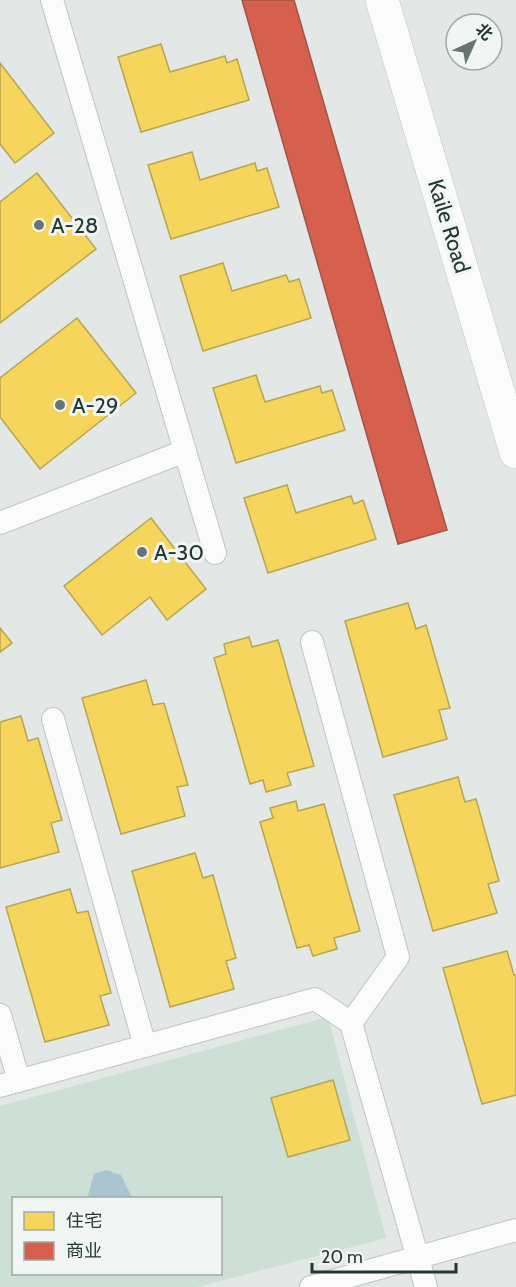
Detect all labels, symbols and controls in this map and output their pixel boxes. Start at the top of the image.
north arrow [444,12,504,72]
text: 北 [472,19,497,44]
street label: Kaile Road [422,176,476,276]
place label: A-28 [51,212,98,239]
marker: A-28 [32,218,46,232]
place label: A-29 [72,392,119,419]
marker: A-29 [53,398,67,412]
place label: A-30 [154,539,204,566]
marker: A-30 [135,545,149,559]
legend [12,1197,222,1275]
text: 住宅 [66,1210,102,1232]
scale bar [312,1236,456,1274]
text: 商业 [66,1240,102,1262]
text: 20 m [321,1246,363,1268]

